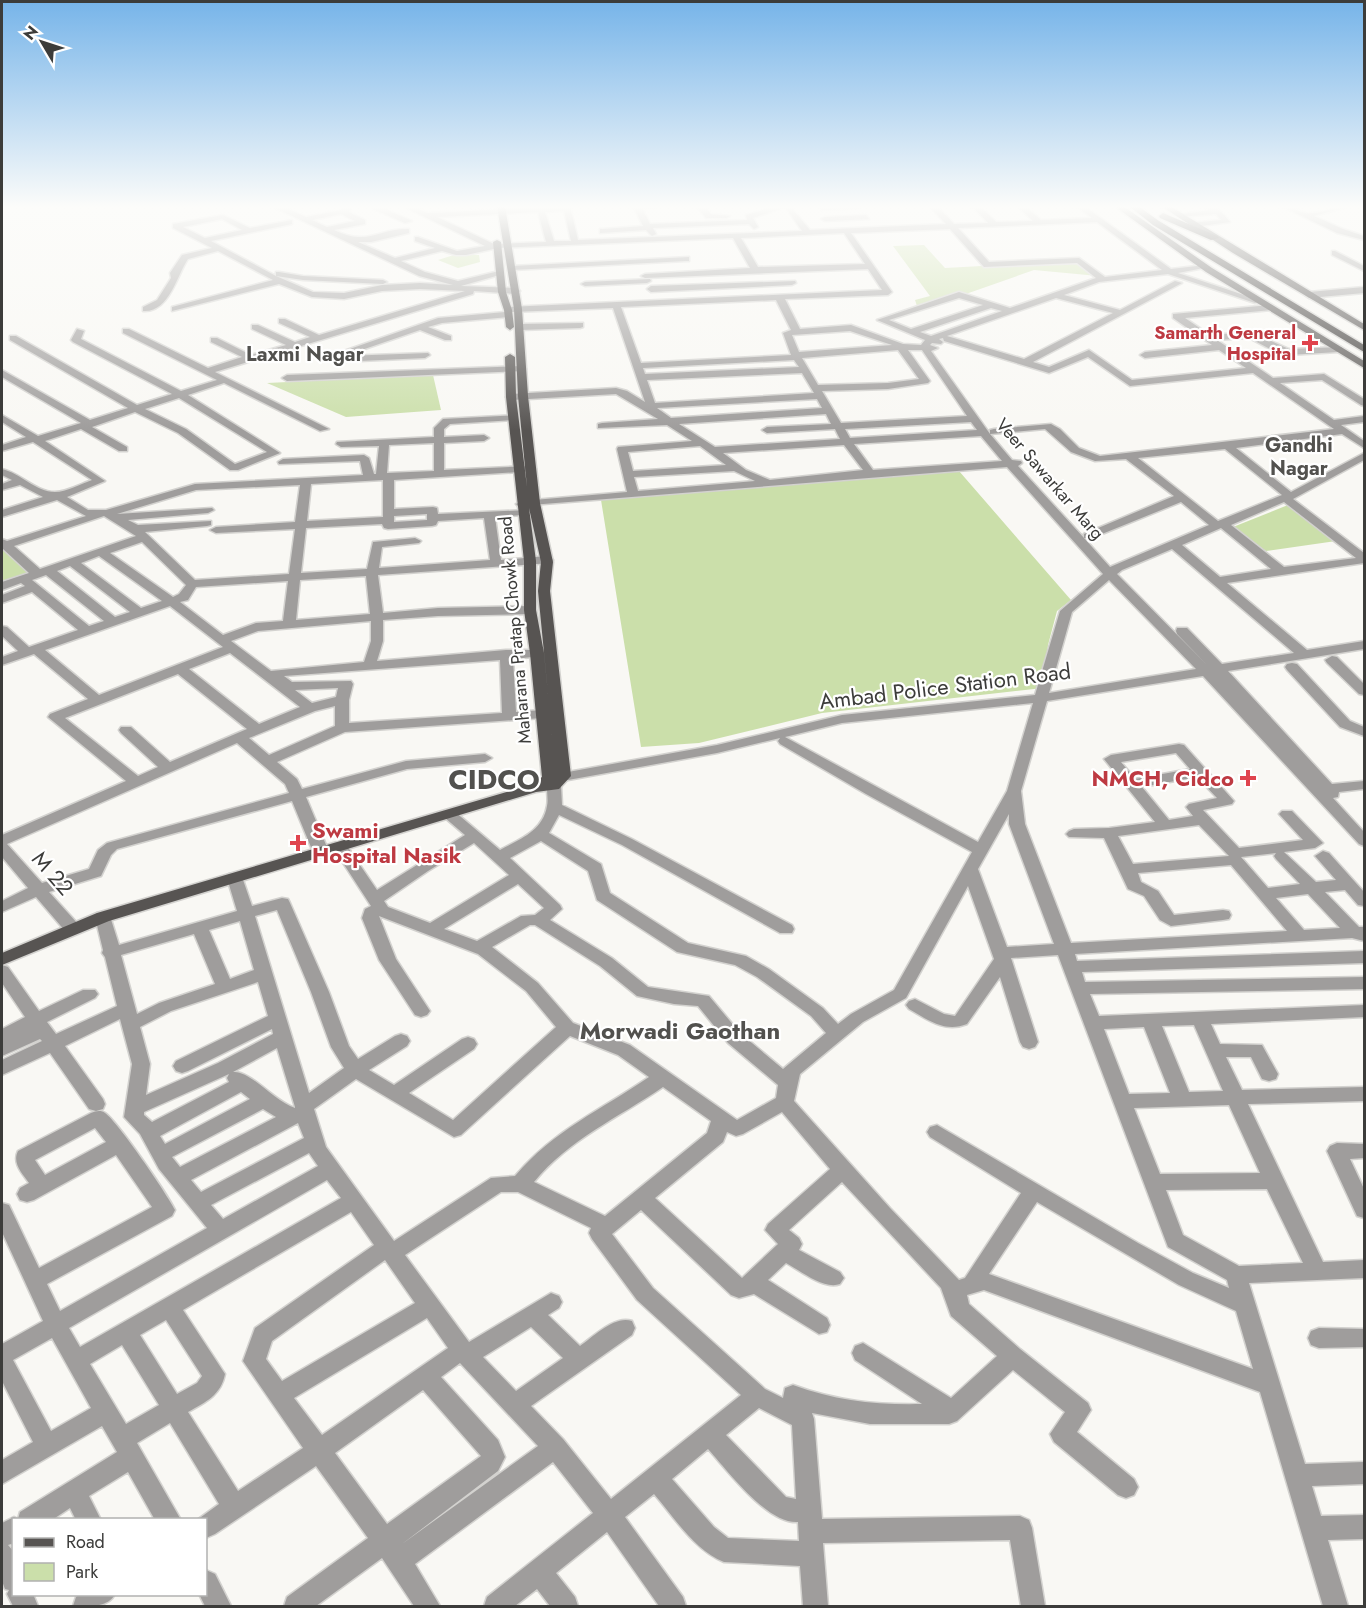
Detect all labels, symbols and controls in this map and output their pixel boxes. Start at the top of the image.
north arrow [12,12,72,72]
text: N [18,21,44,45]
place label: Samarth General Hospital [1154,320,1296,367]
marker: Samarth General Hospital [1301,334,1319,352]
district label: Laxmi Nagar [246,340,365,369]
street label: Veer Sawarkar Marg [990,413,1110,545]
district label: Gandhi Nagar [1265,431,1333,483]
street label: Maharana Pratap Chowk Road [492,515,538,745]
street label: Ambad Police Station Road [817,655,1073,717]
district label: CIDCO [448,759,540,800]
place label: NMCH, Cidco [1092,762,1234,794]
marker: NMCH, Cidco [1239,769,1257,787]
place label: Swami Hospital Nasik [312,814,462,871]
marker: Swami Hospital Nasik [289,834,307,852]
street label: M 22 [25,844,81,902]
district label: Morwadi Gaothan [580,1013,780,1048]
legend [12,1518,207,1596]
text: Road [66,1529,105,1555]
text: Park [66,1559,98,1585]

